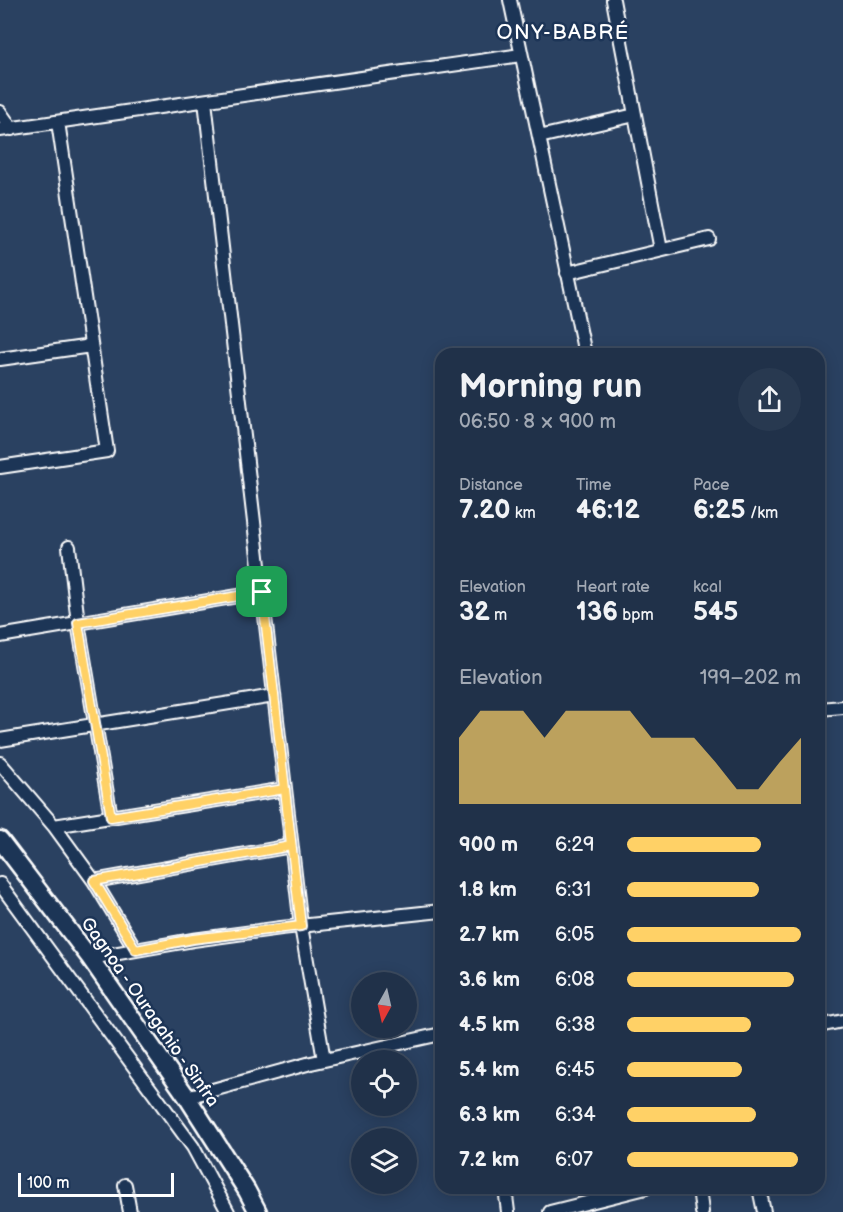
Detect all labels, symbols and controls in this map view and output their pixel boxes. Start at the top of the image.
district label: ONY-BABRÉ [496,20,630,45]
text: Morning run [459,367,642,407]
button: share [738,368,801,431]
text: 06:50 · 8 × 900 m [459,410,616,434]
text: Distance [459,476,523,495]
text: Time [576,476,611,495]
text: Pace [693,476,729,495]
text: 7.20 [459,495,510,526]
text: 46:12 [576,495,640,526]
text: 6:25 [693,495,746,526]
text: km [510,504,536,523]
text: /km [746,504,778,523]
pin [236,566,287,617]
icon: arrive [245,575,278,608]
text: Elevation [459,578,526,597]
text: Heart rate [576,578,650,597]
text: kcal [693,578,722,597]
text: 32 [459,597,490,628]
text: 136 [576,597,618,628]
text: 545 [693,597,738,628]
text: m [490,606,507,625]
text: bpm [618,606,654,625]
text: Elevation [459,666,542,690]
text: 199–202 m [700,666,801,690]
text: 900 m [459,833,518,857]
text: 6:29 [555,833,595,857]
text: 1.8 km [459,878,517,902]
text: 6:31 [555,878,591,902]
street label: Gagnoa - Ouragahio - Sinfra [76,913,224,1111]
text: 2.7 km [459,923,519,947]
text: 6:05 [555,923,594,947]
text: 3.6 km [459,968,520,992]
text: 6:08 [555,968,595,992]
north arrow [351,972,417,1038]
map controls [351,972,417,1194]
text: 4.5 km [459,1013,520,1037]
text: 6:38 [555,1013,595,1037]
button: locate [351,1050,417,1116]
text: 5.4 km [459,1058,520,1082]
text: 6:45 [555,1058,595,1082]
text: 6.3 km [459,1103,520,1127]
text: 6:34 [555,1103,596,1127]
button: layers [351,1128,417,1194]
text: 7.2 km [459,1148,519,1172]
text: 6:07 [555,1148,593,1172]
scale bar [18,1170,174,1198]
text: 100 m [27,1174,70,1193]

